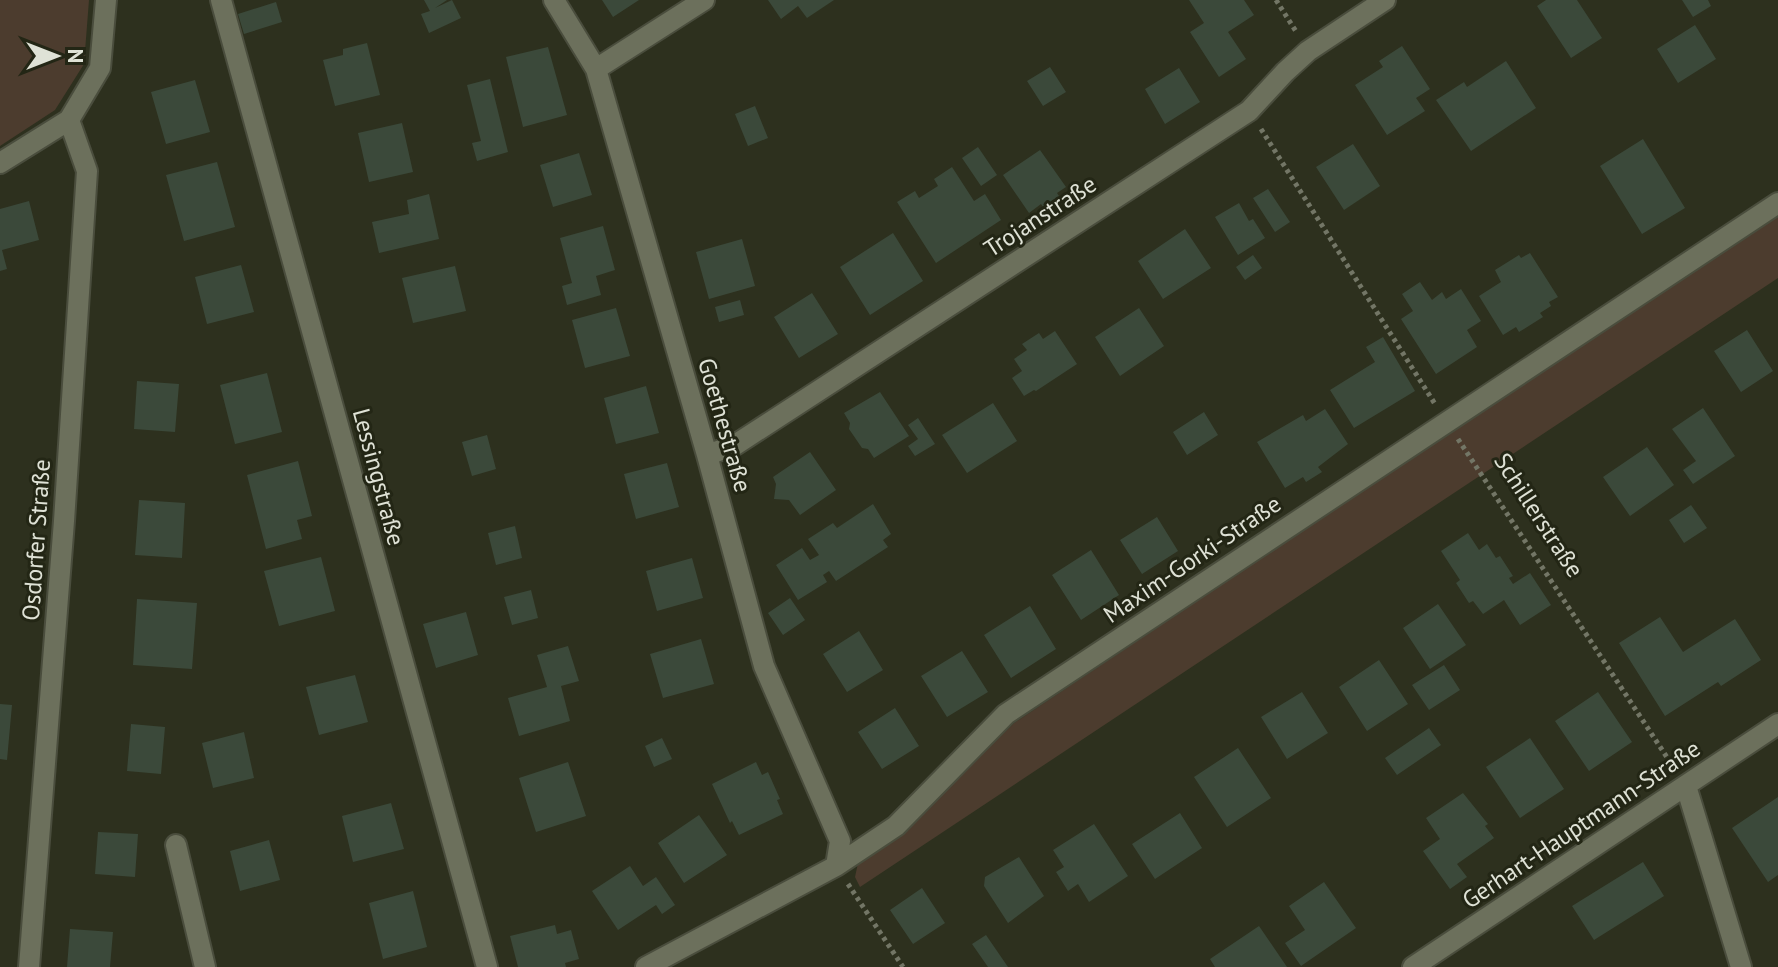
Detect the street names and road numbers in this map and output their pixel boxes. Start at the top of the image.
street label: Trojanstraße [978,168,1102,264]
street label: Goethestraße [691,354,759,496]
street label: Lessingstraße [346,405,412,549]
street label: Schillerstraße [1487,447,1591,583]
street label: Osdorfer Straße [15,458,57,622]
street label: Maxim-Gorki-Straße [1097,488,1287,630]
street label: Gerhart-Hauptmann-Straße [1456,733,1706,915]

